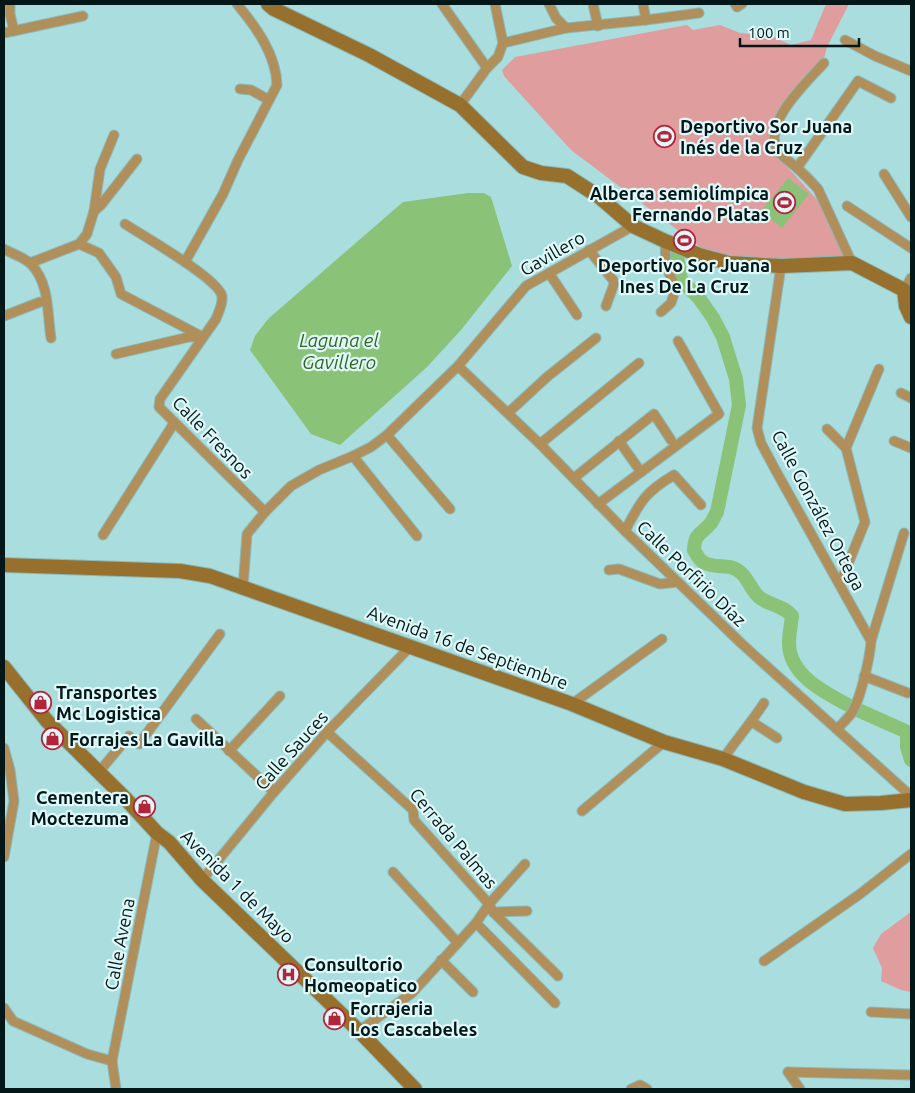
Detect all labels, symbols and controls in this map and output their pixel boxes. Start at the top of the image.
scale bar [740,15,859,47]
text: 100 m [748,24,790,41]
place label: Deportivo Sor Juana Inés de la Cruz [680,116,852,157]
sports icon: Deportivo Sor Juana Inés de la Cruz [652,124,676,148]
place label: Alberca semiolímpica Fernando Platas [590,183,769,224]
sports icon: Alberca semiolímpica Fernando Platas [773,191,797,215]
street label: Gavillero [516,227,588,279]
sports icon: Deportivo Sor Juana Ines De La Cruz [672,228,696,252]
place label: Deportivo Sor Juana Ines De La Cruz [598,255,770,296]
water label: Laguna el Gavillero [299,329,379,373]
street label: Calle Fresnos [169,392,257,482]
street label: Calle González Ortega [768,427,870,593]
street label: Calle Porfirio Díaz [633,516,751,630]
street label: Avenida 16 de Septiembre [365,601,571,693]
place label: Transportes Mc Logistica [56,682,161,723]
shop icon: Transportes Mc Logistica [28,690,52,714]
street label: Calle Sauces [250,706,332,793]
shop icon: Forrajes La Gavilla [41,727,65,751]
place label: Forrajes La Gavilla [69,729,224,749]
street label: Cerrada Palmas [406,784,502,892]
place label: Cementera Moctezuma [31,787,129,828]
shop icon: Cementera Moctezuma [133,795,157,819]
street label: Avenida 1 de Mayo [177,825,299,947]
street label: Calle Avena [100,896,138,992]
place label: Consultorio Homeopatico [304,954,417,995]
hospital icon: Consultorio Homeopatico [276,962,300,986]
place label: Forrajeria Los Cascabeles [350,998,477,1039]
shop icon: Forrajeria Los Cascabeles [322,1006,346,1030]

